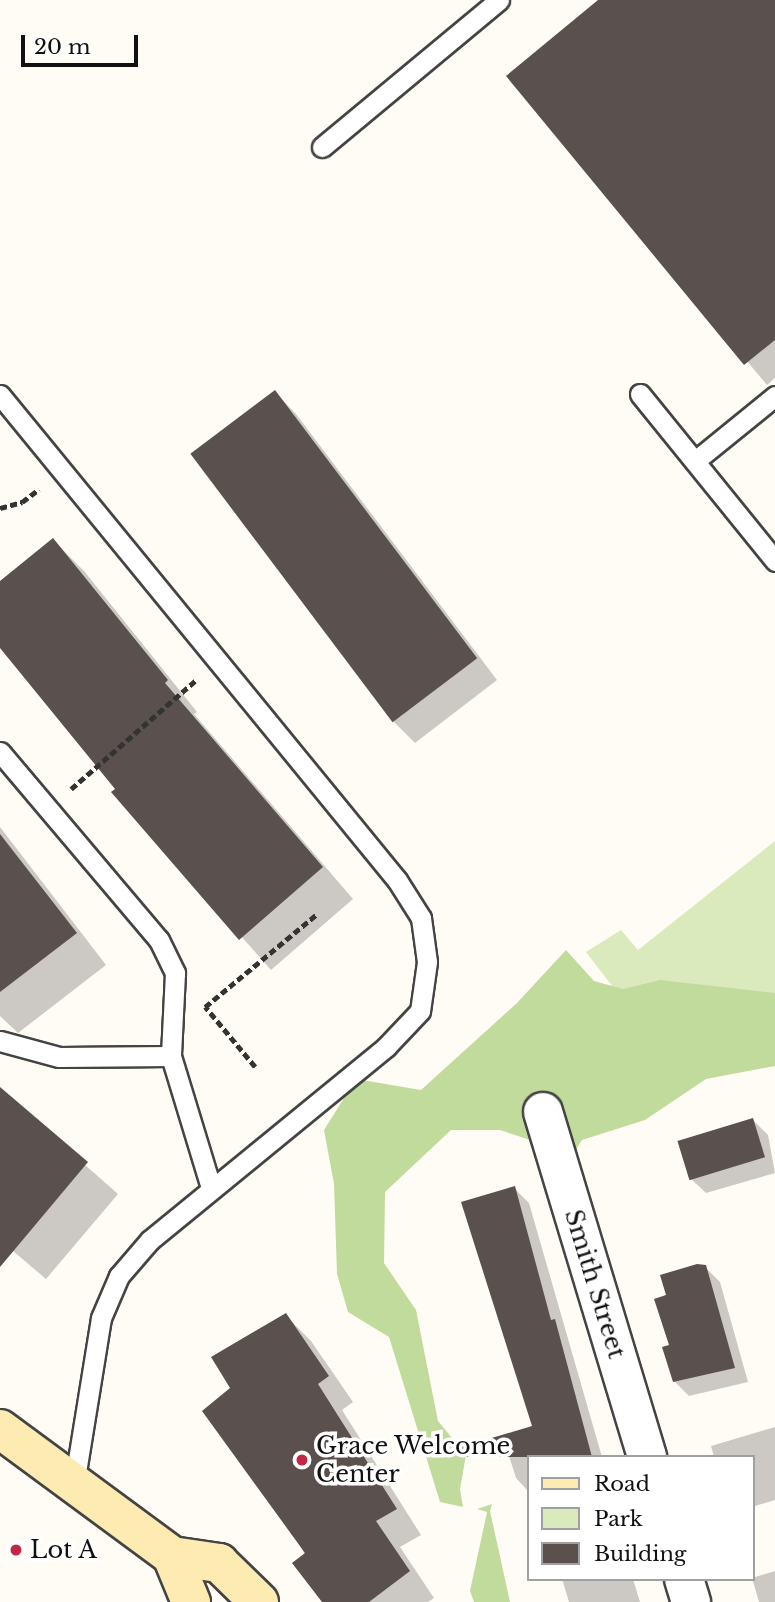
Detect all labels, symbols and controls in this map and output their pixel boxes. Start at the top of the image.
scale bar [24,21,142,65]
text: 20 m [34,34,91,60]
street label: Smith Street [559,1206,631,1362]
place label: Grace Welcome Center [316,1432,511,1488]
marker: Grace Welcome Center [294,1452,310,1468]
legend [526,1455,754,1581]
text: Road [594,1471,650,1497]
text: Park [594,1506,643,1532]
place label: Lot A [30,1536,98,1564]
text: Building [594,1541,686,1567]
marker: Lot A [8,1542,24,1558]

